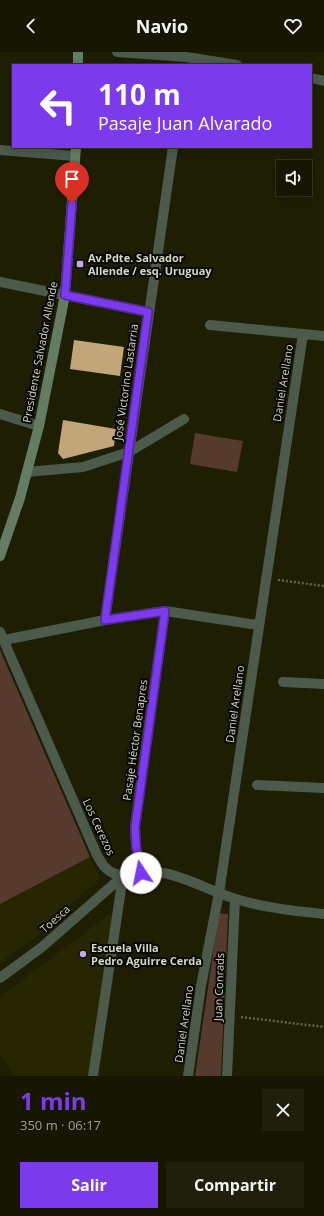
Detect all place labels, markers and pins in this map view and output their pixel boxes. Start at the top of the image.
pin [55,162,89,203]
place label: Av.Pdte. Salvador Allende / esq. Uruguay [88,250,212,278]
marker: Av.Pdte. Salvador Allende / esq. Uruguay [75,259,85,269]
place label: Escuela Villa Pedro Aguirre Cerda [91,940,202,968]
marker: Escuela Villa Pedro Aguirre Cerda [78,949,88,959]

